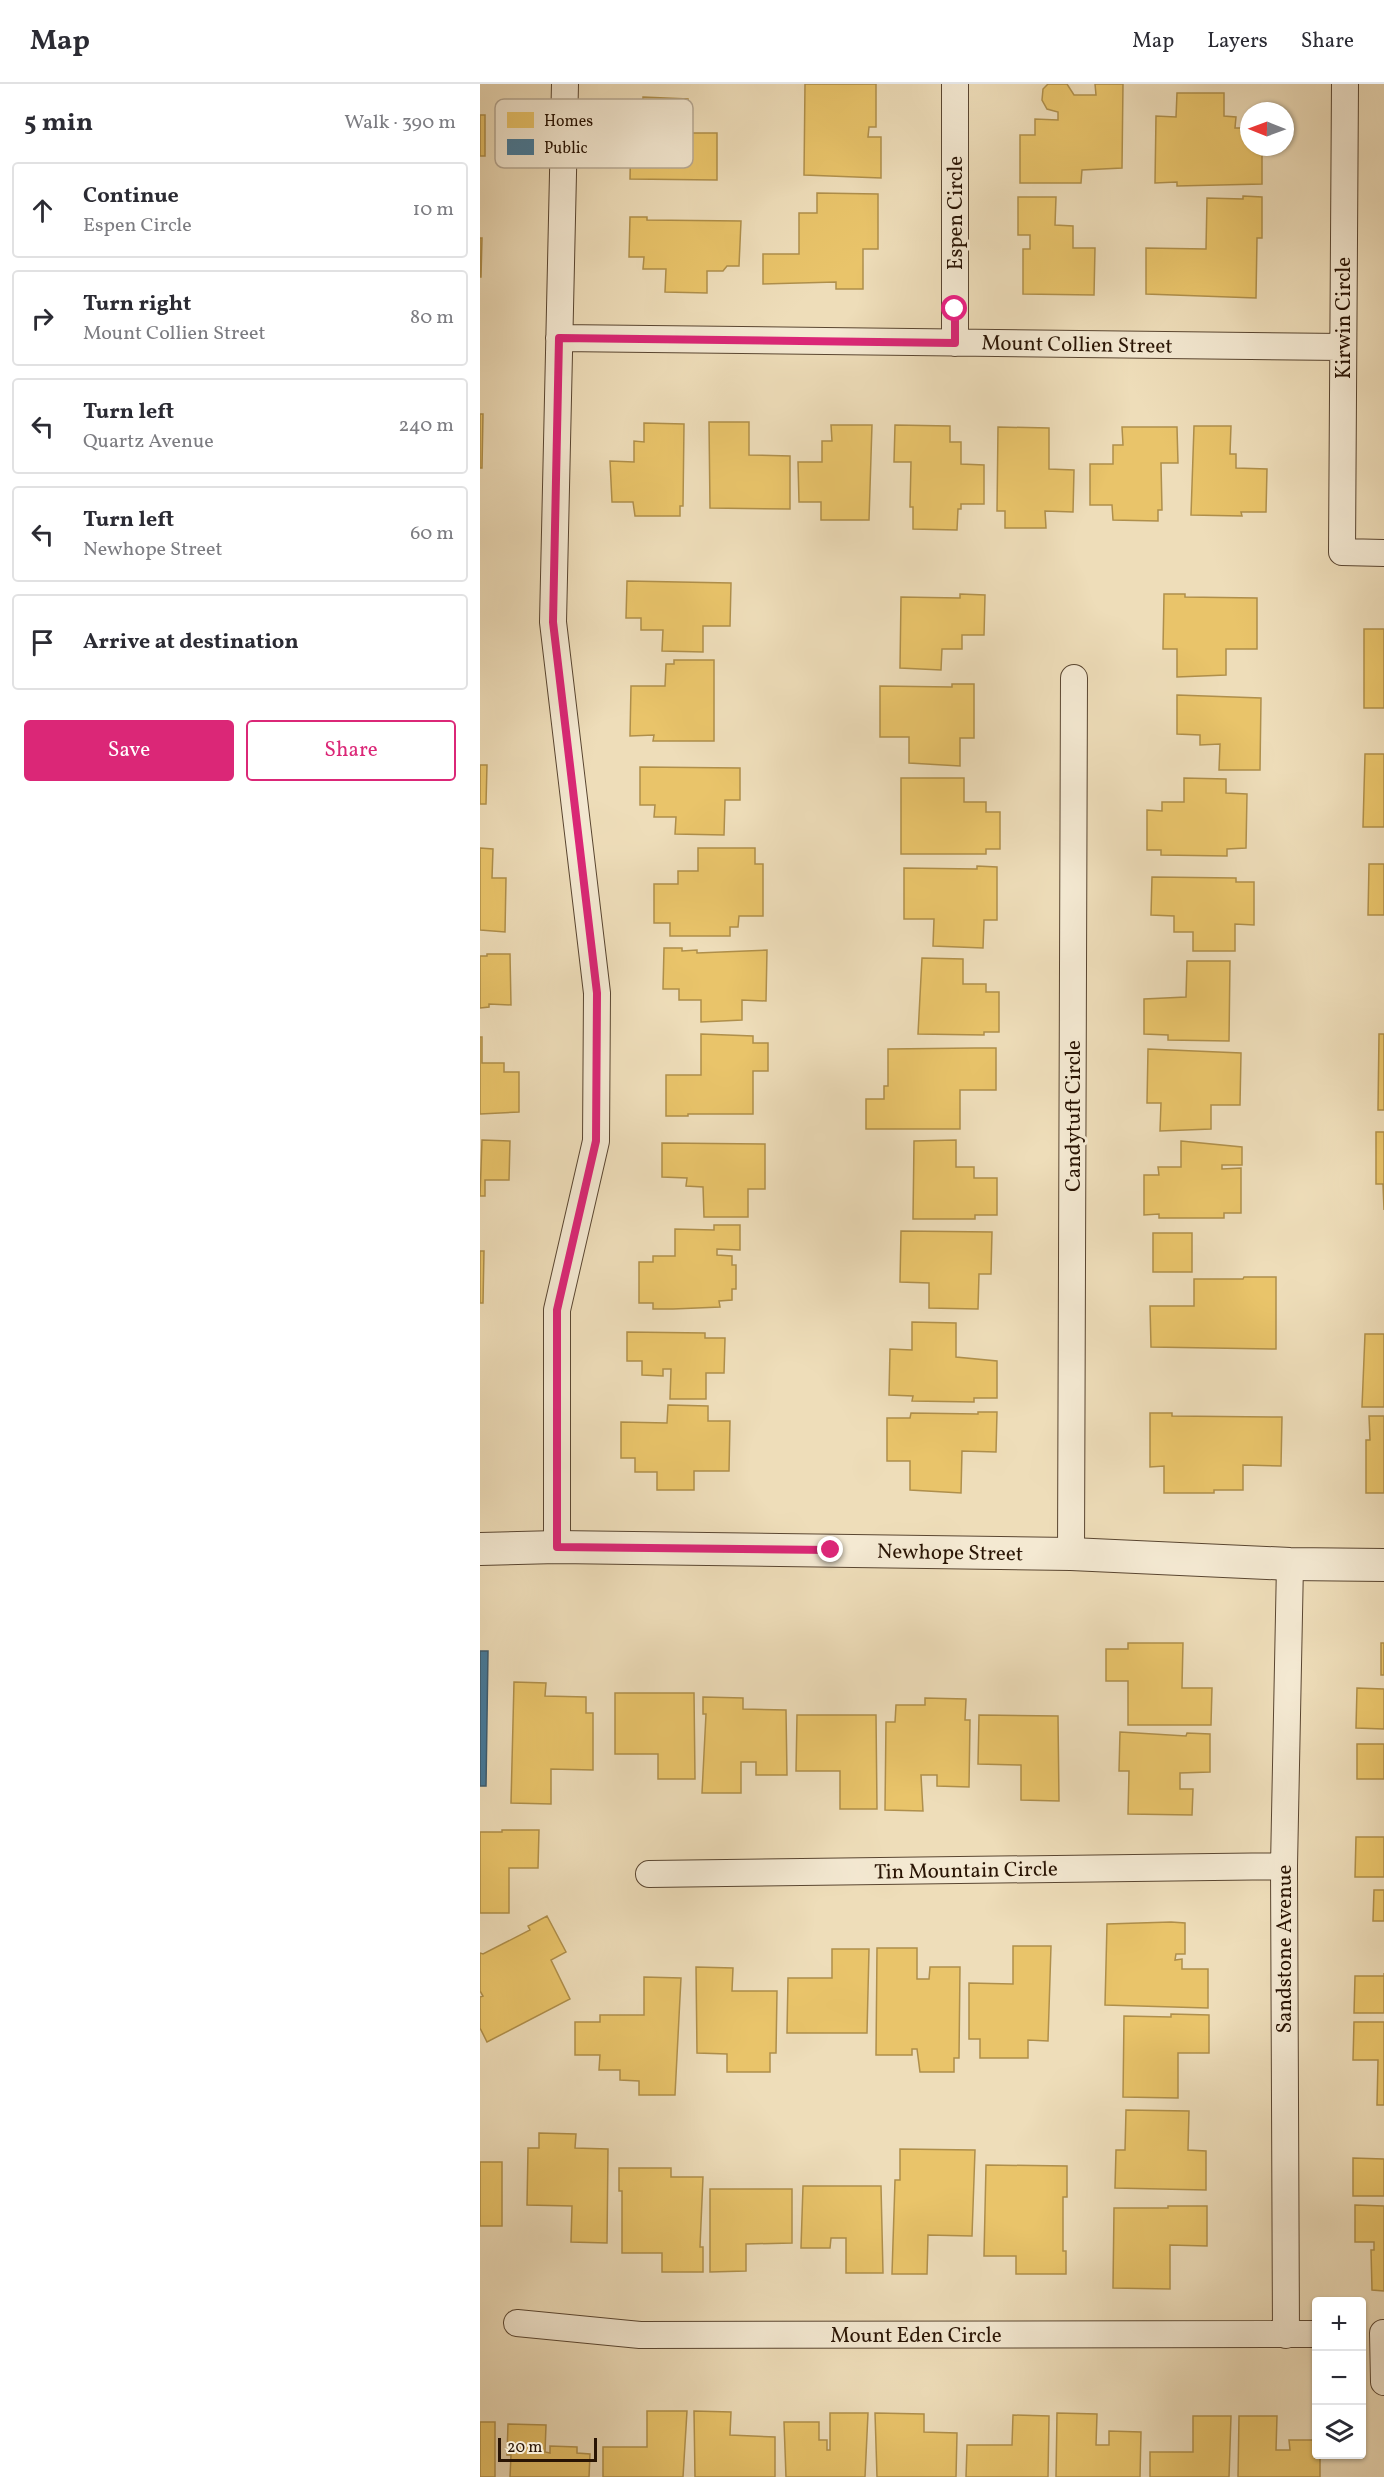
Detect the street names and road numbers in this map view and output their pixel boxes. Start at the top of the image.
street label: Espen Circle [942,156,971,270]
street label: Kirwin Circle [1330,257,1359,379]
street label: Mount Collien Street [981,329,1173,362]
street label: Candytuft Circle [1060,1040,1089,1192]
street label: Newhope Street [876,1538,1023,1569]
street label: Tin Mountain Circle [874,1855,1058,1888]
street label: Sandstone Avenue [1271,1864,1300,2034]
street label: Mount Eden Circle [830,2322,1002,2351]

